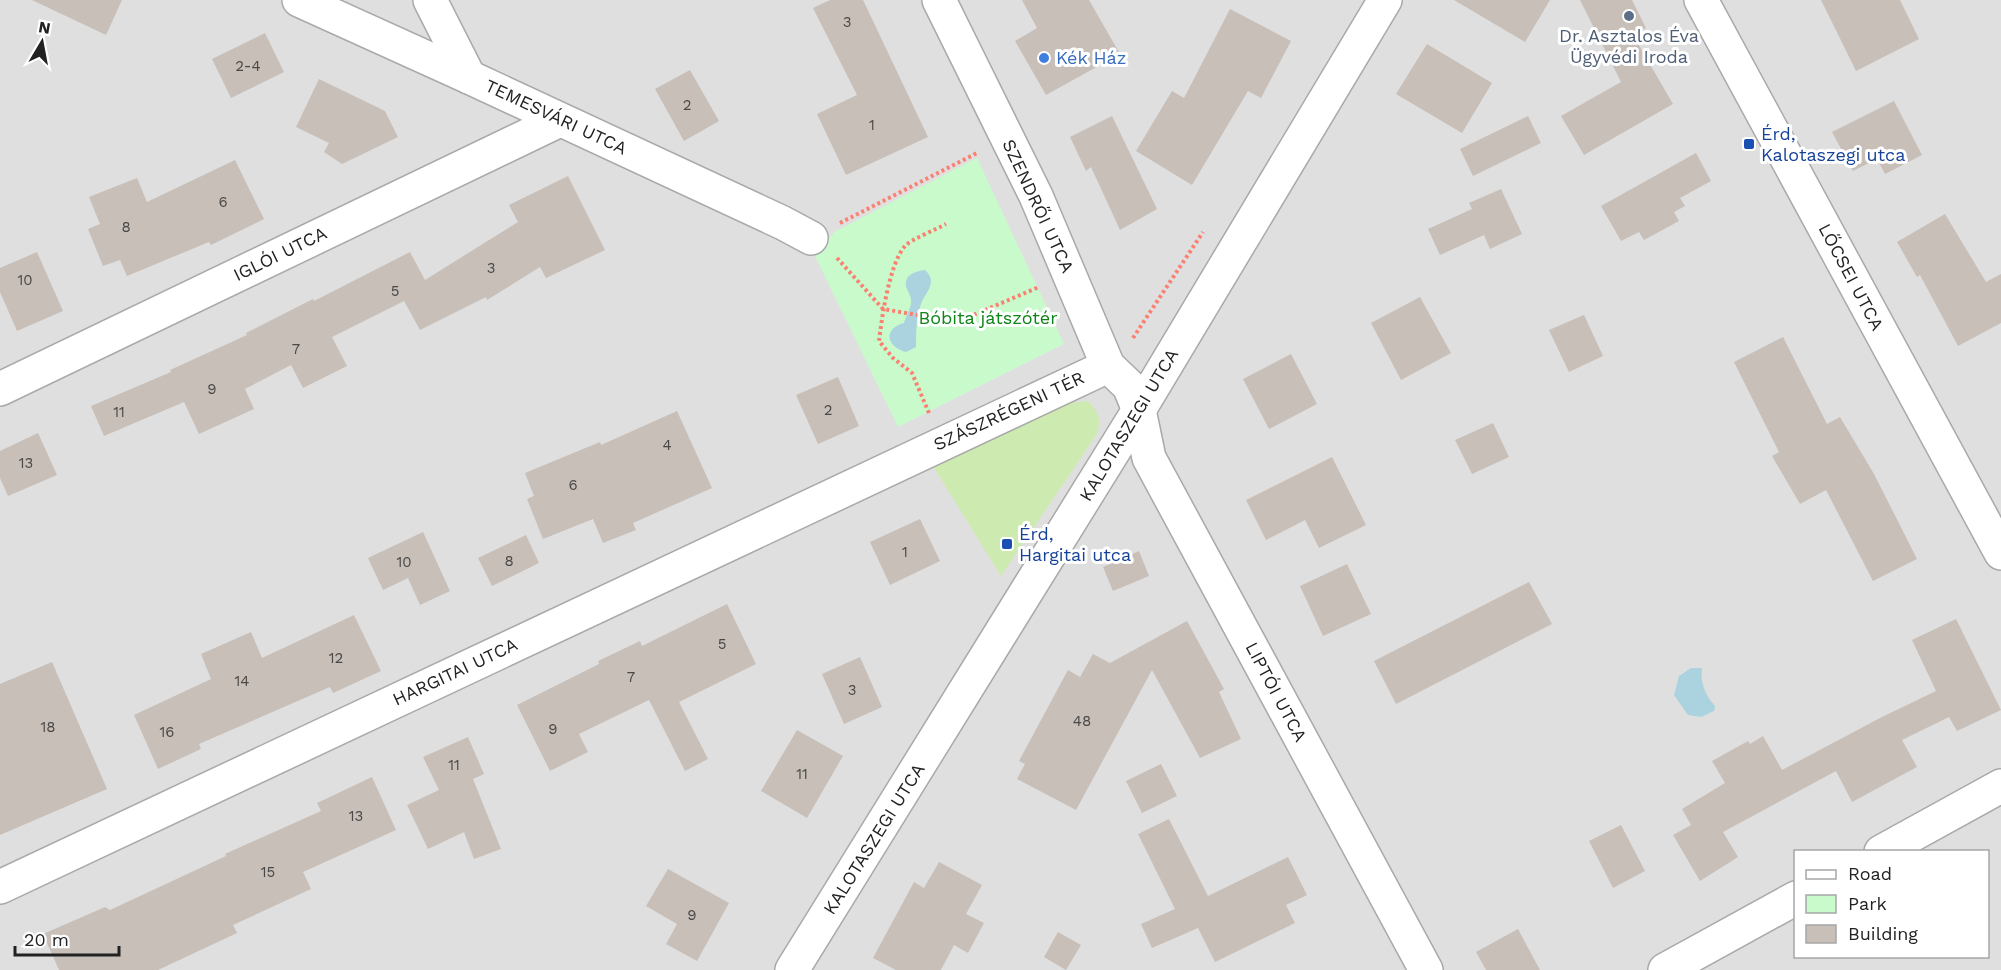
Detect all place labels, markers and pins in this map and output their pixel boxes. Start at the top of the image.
marker: Dr. Asztalos Éva Ügyvédi Iroda [1622,9,1636,23]
place label: Dr. Asztalos Éva Ügyvédi Iroda [1559,25,1699,67]
place label: Kék Ház [1056,47,1126,68]
marker: Kék Ház [1037,51,1051,65]
place label: Érd, Kalotaszegi utca [1761,123,1905,165]
marker: Érd, Kalotaszegi utca [1742,137,1756,151]
place label: Érd, Hargitai utca [1019,523,1131,565]
marker: Érd, Hargitai utca [1000,537,1014,551]

